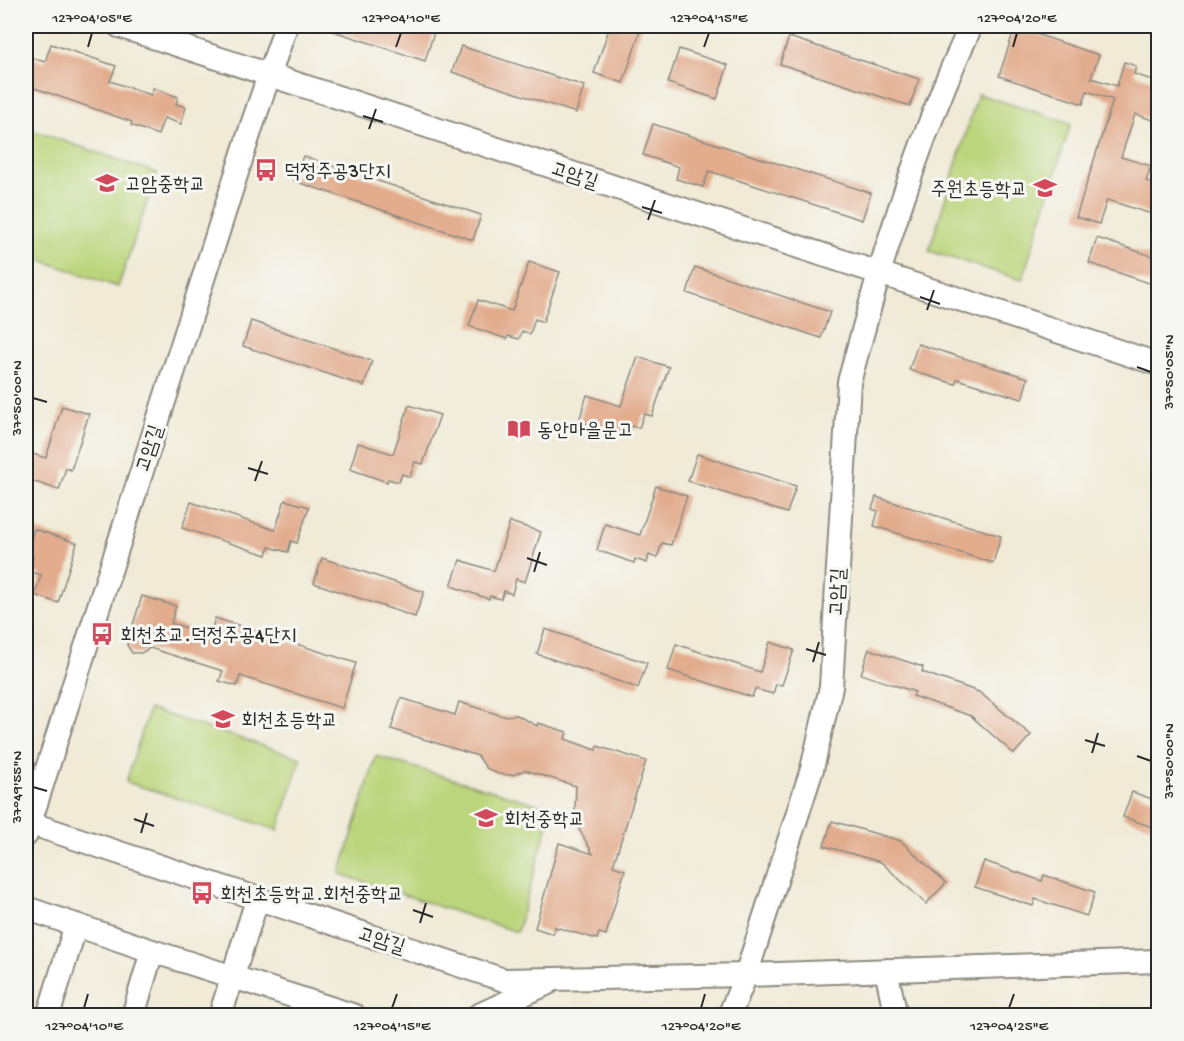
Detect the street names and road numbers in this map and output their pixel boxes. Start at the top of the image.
street label: 고암길 [547,159,600,196]
street label: 고암길 [133,423,170,476]
street label: 고암길 [827,567,852,617]
street label: 고암길 [354,924,407,961]

